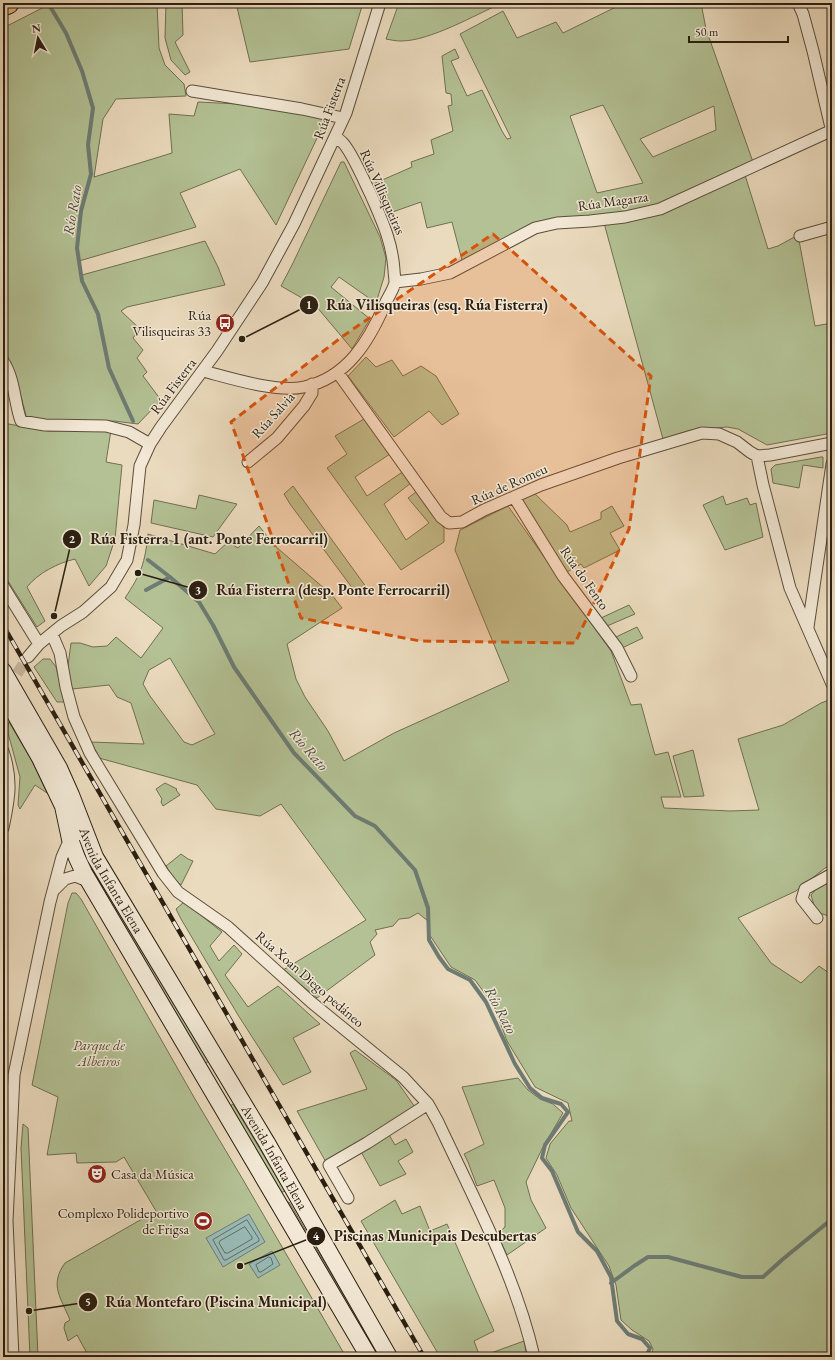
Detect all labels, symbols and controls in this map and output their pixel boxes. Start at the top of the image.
north arrow [18,18,58,58]
scale bar [689,18,788,44]
text: N [31,20,42,36]
text: 50 m [695,24,719,40]
street label: Rúa Fisterra [309,74,349,142]
street label: Rúa Villisqueiras [356,147,410,238]
water label: Río Rato [58,183,86,237]
street label: Rúa Magarza [577,187,650,215]
callout: Rúa Vilisqueiras (esq. Rúa Fisterra) [299,291,556,318]
text: Rúa Vilisqueiras (esq. Rúa Fisterra) [326,295,548,314]
text: 1 [306,297,312,313]
place label: Rúa Vilisqueiras 33 [133,306,211,340]
bus stop icon: Rúa Vilisqueiras 33 [214,312,236,334]
street label: Rúa Fisterra [146,354,200,418]
street label: Rúa Salvia [247,388,299,442]
street label: Rúa de Romeu [468,459,551,509]
callout: Rúa Fisterra 1 (ant. Ponte Ferrocarril) [62,525,336,552]
text: Rúa Fisterra 1 (ant. Ponte Ferrocarril) [90,529,328,548]
text: 2 [69,531,76,547]
street label: Rúa do Fento [557,543,613,613]
callout: Rúa Fisterra (desp. Ponte Ferrocarril) [188,576,458,603]
text: Rúa Fisterra (desp. Ponte Ferrocarril) [216,580,450,599]
text: 3 [195,582,201,598]
water label: Río Rato [285,724,333,775]
street label: Avenida Infanta Elena [75,824,148,937]
street label: Rúa Xoan Diego pedáneo [252,927,368,1031]
water label: Río Rato [481,983,521,1037]
park label: Parque de Albeiros [73,1036,125,1070]
street label: Avenida Infanta Elena [237,1101,312,1213]
theatre icon: Casa da Música [86,1163,108,1185]
place label: Casa da Música [111,1165,194,1183]
place label: Complexo Polideportivo de Frigsa [58,1204,189,1238]
sports icon: Complexo Polideportivo de Frigsa [192,1210,214,1232]
callout: Piscinas Municipais Descubertas [306,1222,544,1249]
text: Piscinas Municipais Descubertas [334,1226,536,1245]
text: 4 [313,1228,320,1244]
callout: Rúa Montefaro (Piscina Municipal) [78,1289,335,1316]
text: Rúa Montefaro (Piscina Municipal) [106,1292,327,1311]
text: 5 [85,1294,91,1310]

